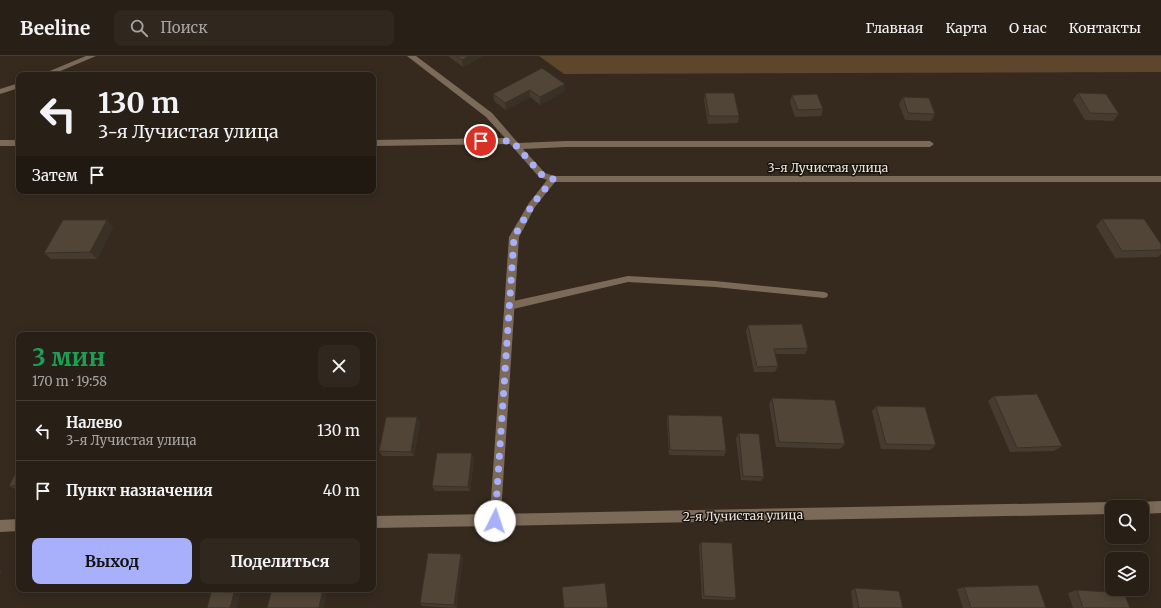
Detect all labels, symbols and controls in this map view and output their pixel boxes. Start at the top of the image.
search box [114,10,394,46]
text: Beeline [20,16,90,40]
icon: search [128,17,150,39]
text: Поиск [160,18,208,37]
text: Главная [865,19,923,37]
text: Карта [945,19,987,37]
text: О нас [1009,19,1047,37]
text: Контакты [1069,19,1141,37]
text: 130 m [98,85,180,121]
icon: left [32,88,84,140]
text: 3-я Лучистая улица [98,120,279,143]
pin [464,124,498,158]
icon: arrive [470,130,492,152]
street label: 3-я Лучистая улица [768,160,889,175]
icon: arrive [86,164,108,186]
text: Затем [32,166,78,185]
text: 3 мин [32,342,105,373]
button: close [318,345,360,387]
text: 170 m · 19:58 [32,373,107,390]
text: Налево [66,413,122,432]
icon: left [32,420,54,442]
text: 130 m [317,421,360,440]
text: 3-я Лучистая улица [66,432,196,449]
icon: arrive [32,480,54,502]
text: Пункт назначения [66,481,213,500]
text: 40 m [323,481,360,500]
position arrow [474,500,516,542]
map controls [1105,500,1149,596]
button: search [1105,500,1149,544]
street label: 2-я Лучистая улица [683,507,804,524]
button: Выход [32,538,192,584]
button: Поделиться [200,538,360,584]
button: layers [1105,552,1149,596]

